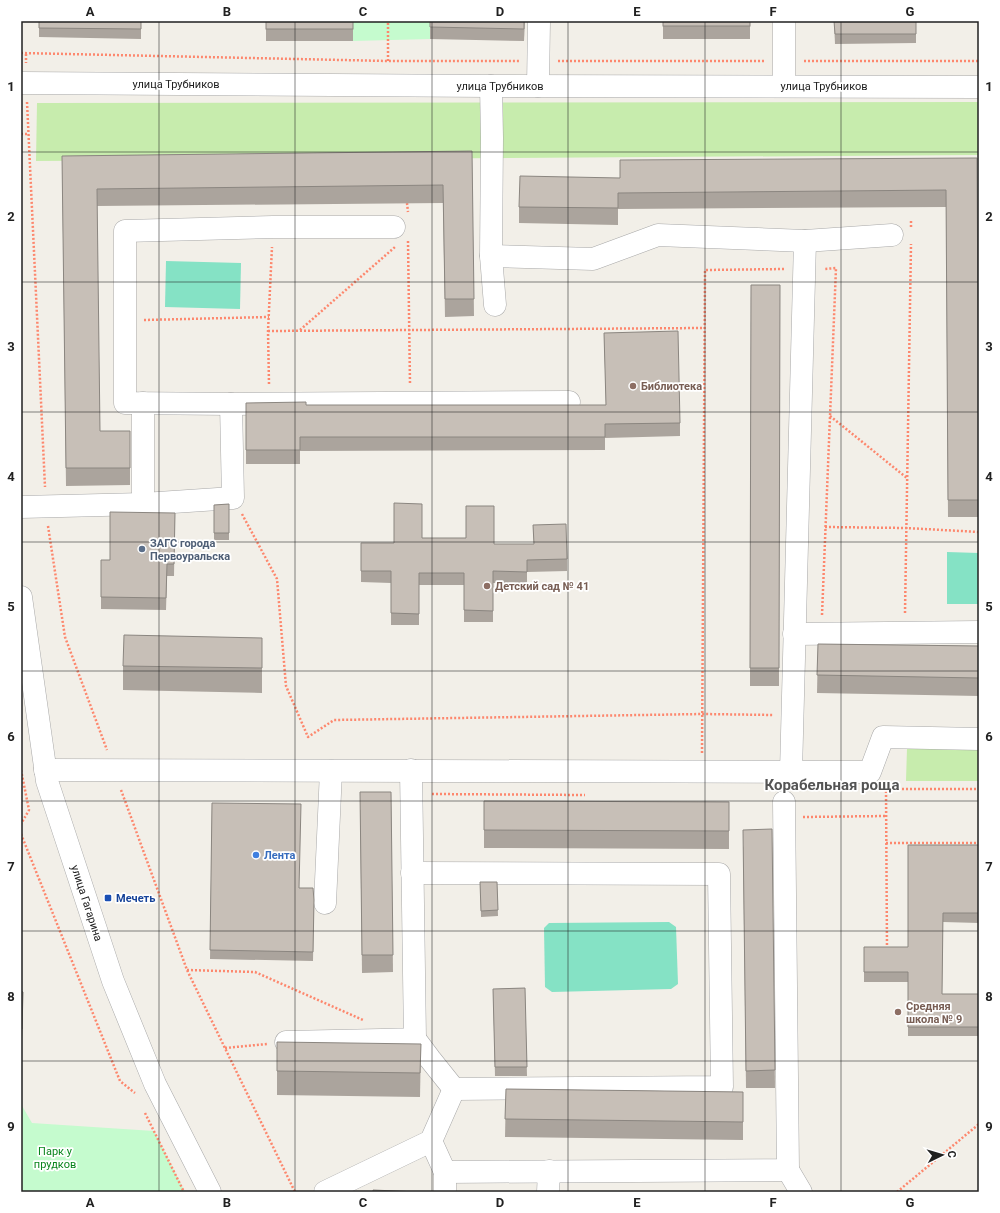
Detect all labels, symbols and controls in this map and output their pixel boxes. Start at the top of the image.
text: A [86,4,95,19]
text: B [223,4,231,19]
text: C [359,4,368,19]
text: D [496,4,504,19]
text: E [633,4,641,19]
text: F [769,4,777,19]
text: G [906,4,915,19]
street label: улица Трубников [132,78,220,91]
text: 1 [7,79,15,94]
text: 1 [985,79,993,94]
street label: улица Трубников [456,80,544,93]
street label: улица Трубников [780,80,868,93]
text: 2 [7,209,15,224]
text: 2 [985,209,993,224]
text: 3 [7,339,15,354]
text: 3 [985,339,993,354]
place label: Библиотека [641,380,702,393]
marker: Библиотека [628,381,638,391]
text: 4 [7,469,15,484]
text: 4 [985,469,993,484]
place label: ЗАГС города Первоуральска [150,537,230,563]
marker: ЗАГС города Первоуральска [137,544,147,554]
place label: Детский сад № 41 [495,580,589,593]
marker: Детский сад № 41 [482,581,492,591]
text: 5 [7,599,15,614]
text: 5 [985,599,993,614]
text: 6 [7,729,15,744]
text: 6 [985,729,993,744]
district label: Корабельная роща [764,776,900,794]
place label: Лента [264,849,295,862]
marker: Лента [251,850,261,860]
text: 7 [7,859,15,874]
text: 7 [985,859,993,874]
street label: улица Гагарина [68,863,105,943]
place label: Мечеть [116,892,155,905]
marker: Мечеть [103,893,113,903]
text: 8 [7,989,15,1004]
text: 8 [985,989,993,1004]
place label: Средняя школа № 9 [906,1000,962,1026]
marker: Средняя школа № 9 [893,1007,903,1017]
text: 9 [7,1119,15,1134]
text: 9 [985,1119,993,1134]
north arrow [922,1135,962,1175]
park label: Парк у прудков [34,1145,76,1171]
text: С [945,1150,958,1158]
text: A [86,1195,95,1210]
text: B [223,1195,231,1210]
text: C [359,1195,368,1210]
text: D [496,1195,504,1210]
text: E [633,1195,641,1210]
text: F [769,1195,777,1210]
text: G [906,1195,915,1210]

